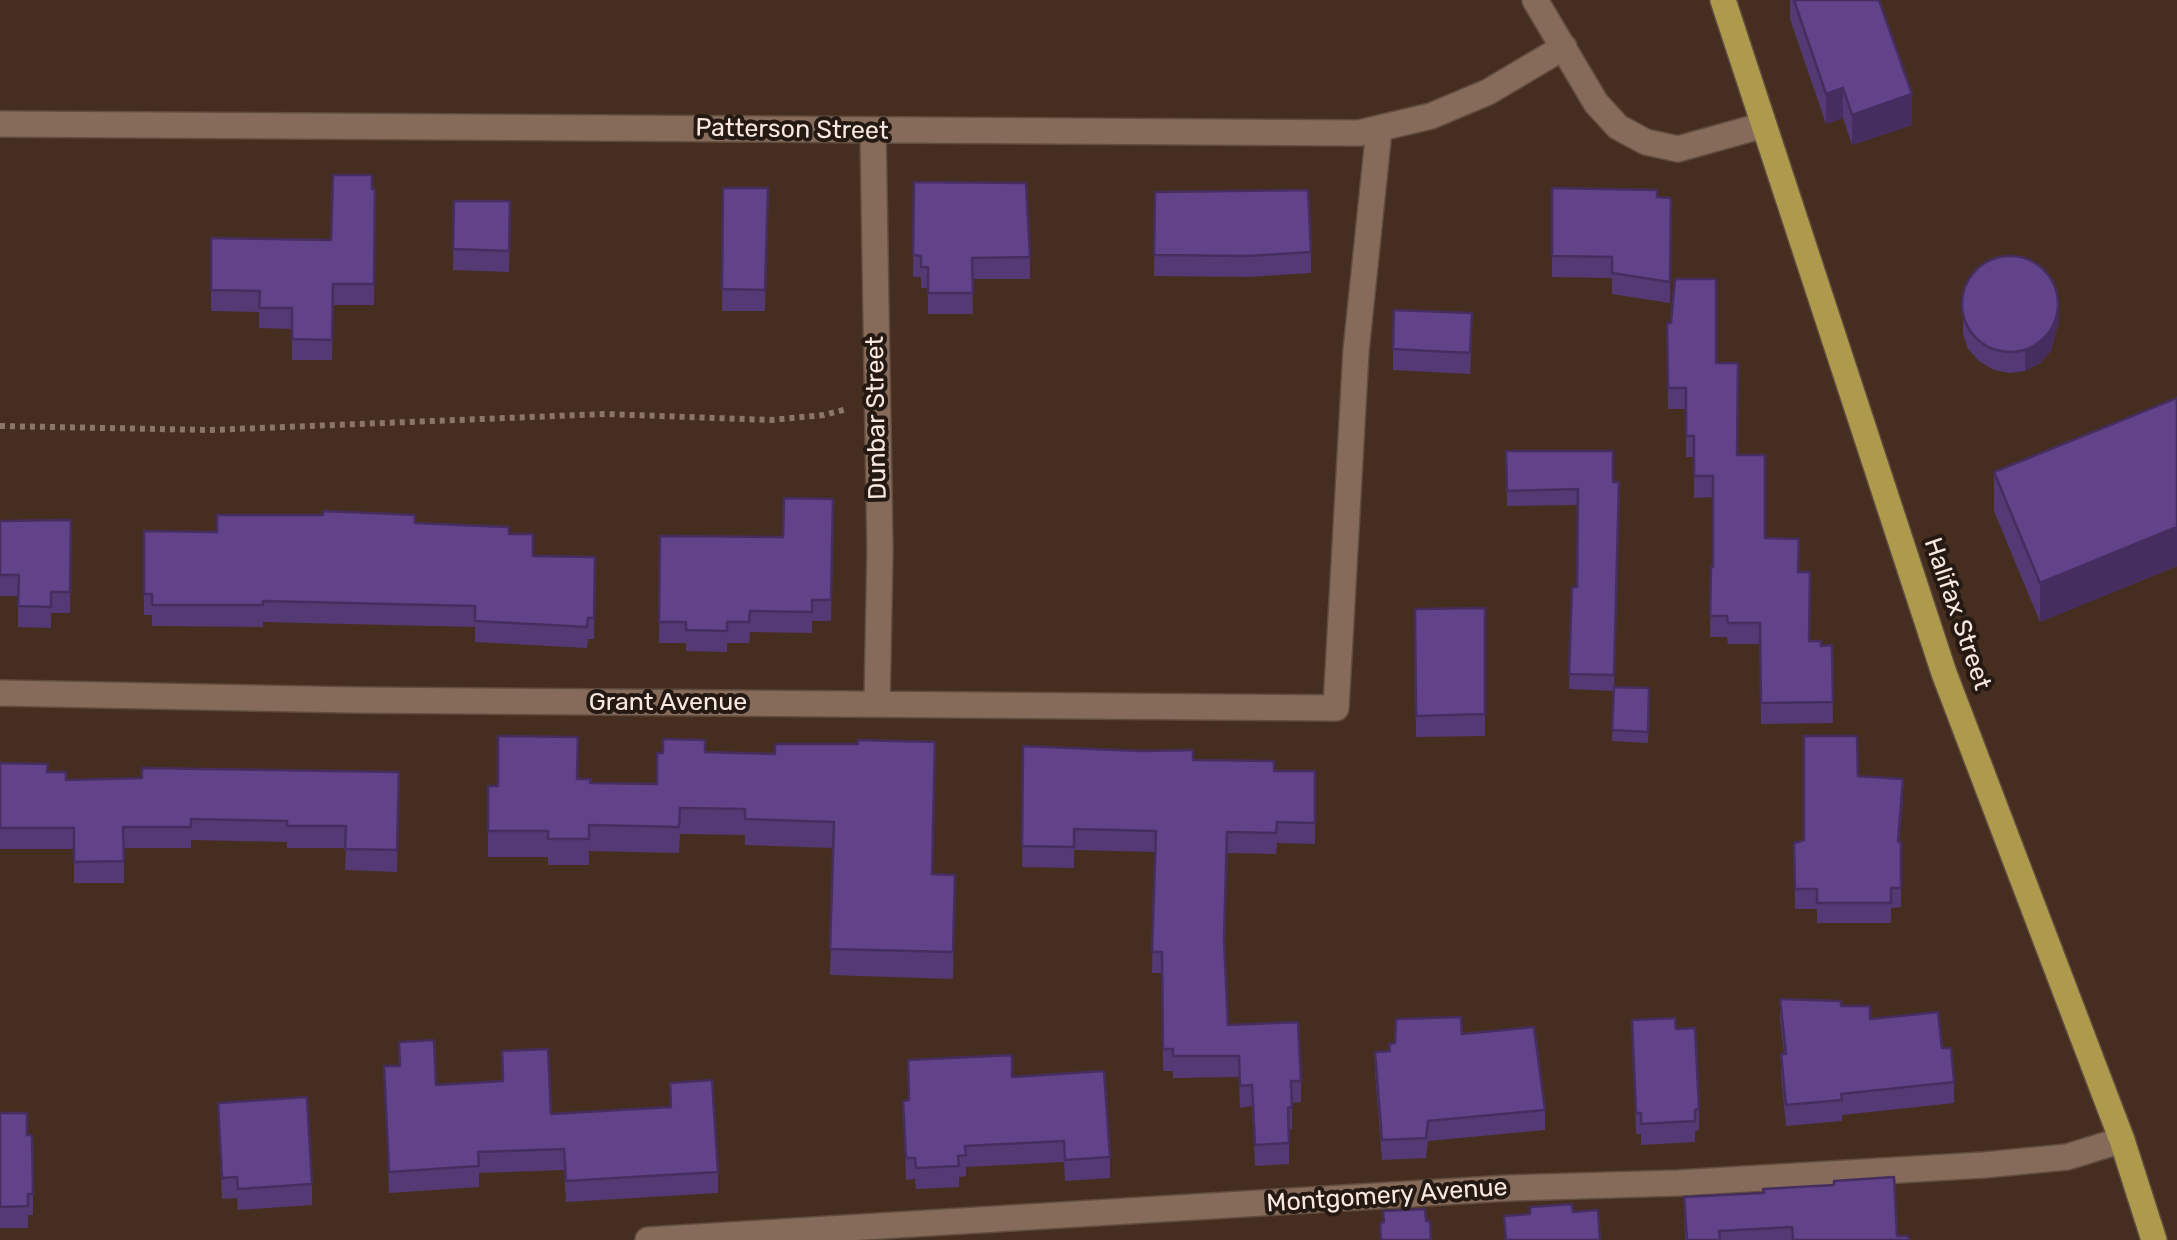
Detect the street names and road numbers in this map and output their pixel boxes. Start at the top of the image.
street label: Patterson Street [695,113,889,147]
street label: Dunbar Street [861,336,893,500]
street label: Halifax Street [1917,534,1997,694]
street label: Grant Avenue [589,688,747,718]
street label: Montgomery Avenue [1266,1173,1508,1219]

